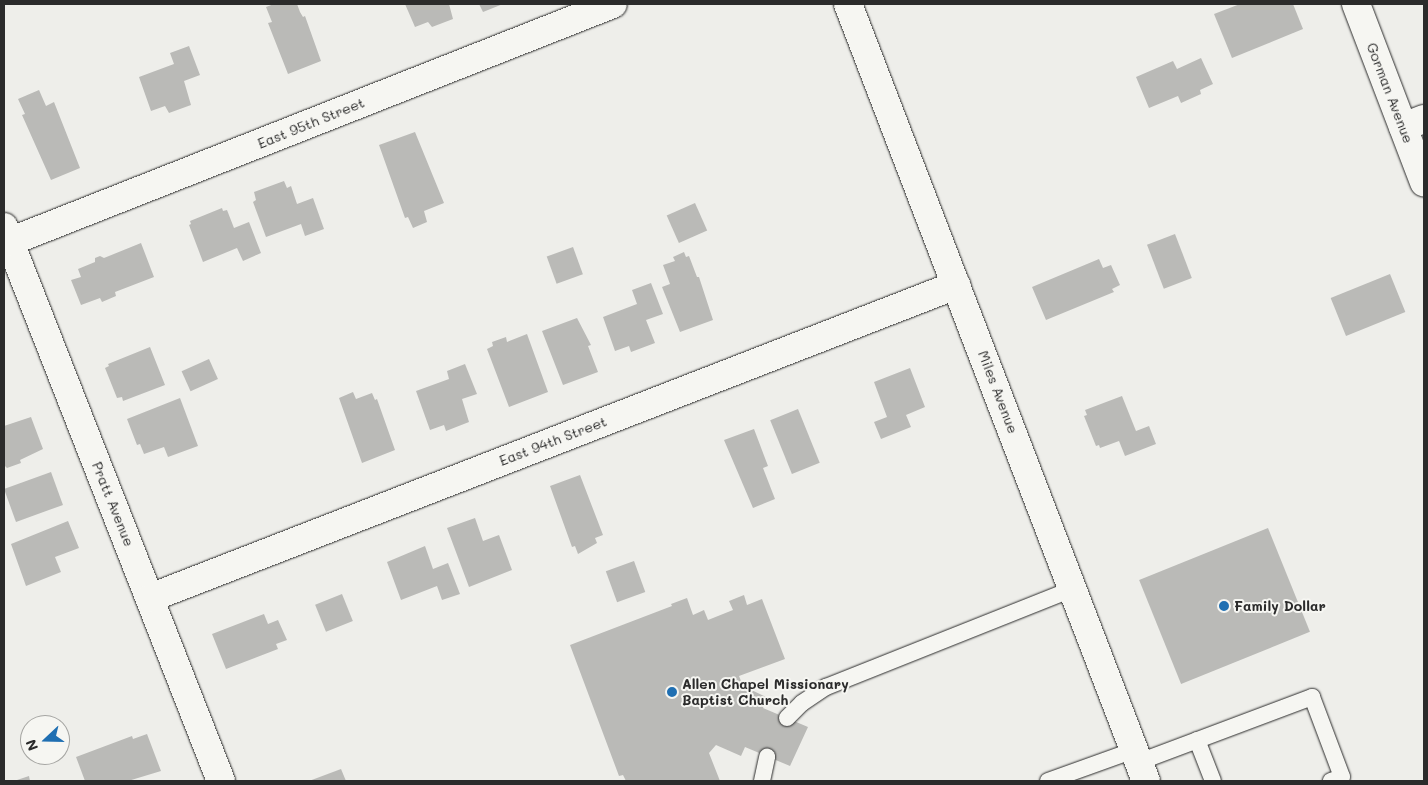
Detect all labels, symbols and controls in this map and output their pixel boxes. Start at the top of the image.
street label: Gorman Avenue [1363,40,1417,146]
street label: East 95th Street [255,94,367,152]
street label: Miles Avenue [975,348,1021,436]
street label: East 94th Street [497,413,609,469]
street label: Pratt Avenue [88,459,138,549]
place label: Family Dollar [1234,598,1326,614]
marker: Family Dollar [1218,600,1230,612]
place label: Allen Chapel Missionary Baptist Church [682,676,849,709]
marker: Allen Chapel Missionary Baptist Church [666,686,678,698]
north arrow [20,715,70,765]
text: N [21,737,42,754]

